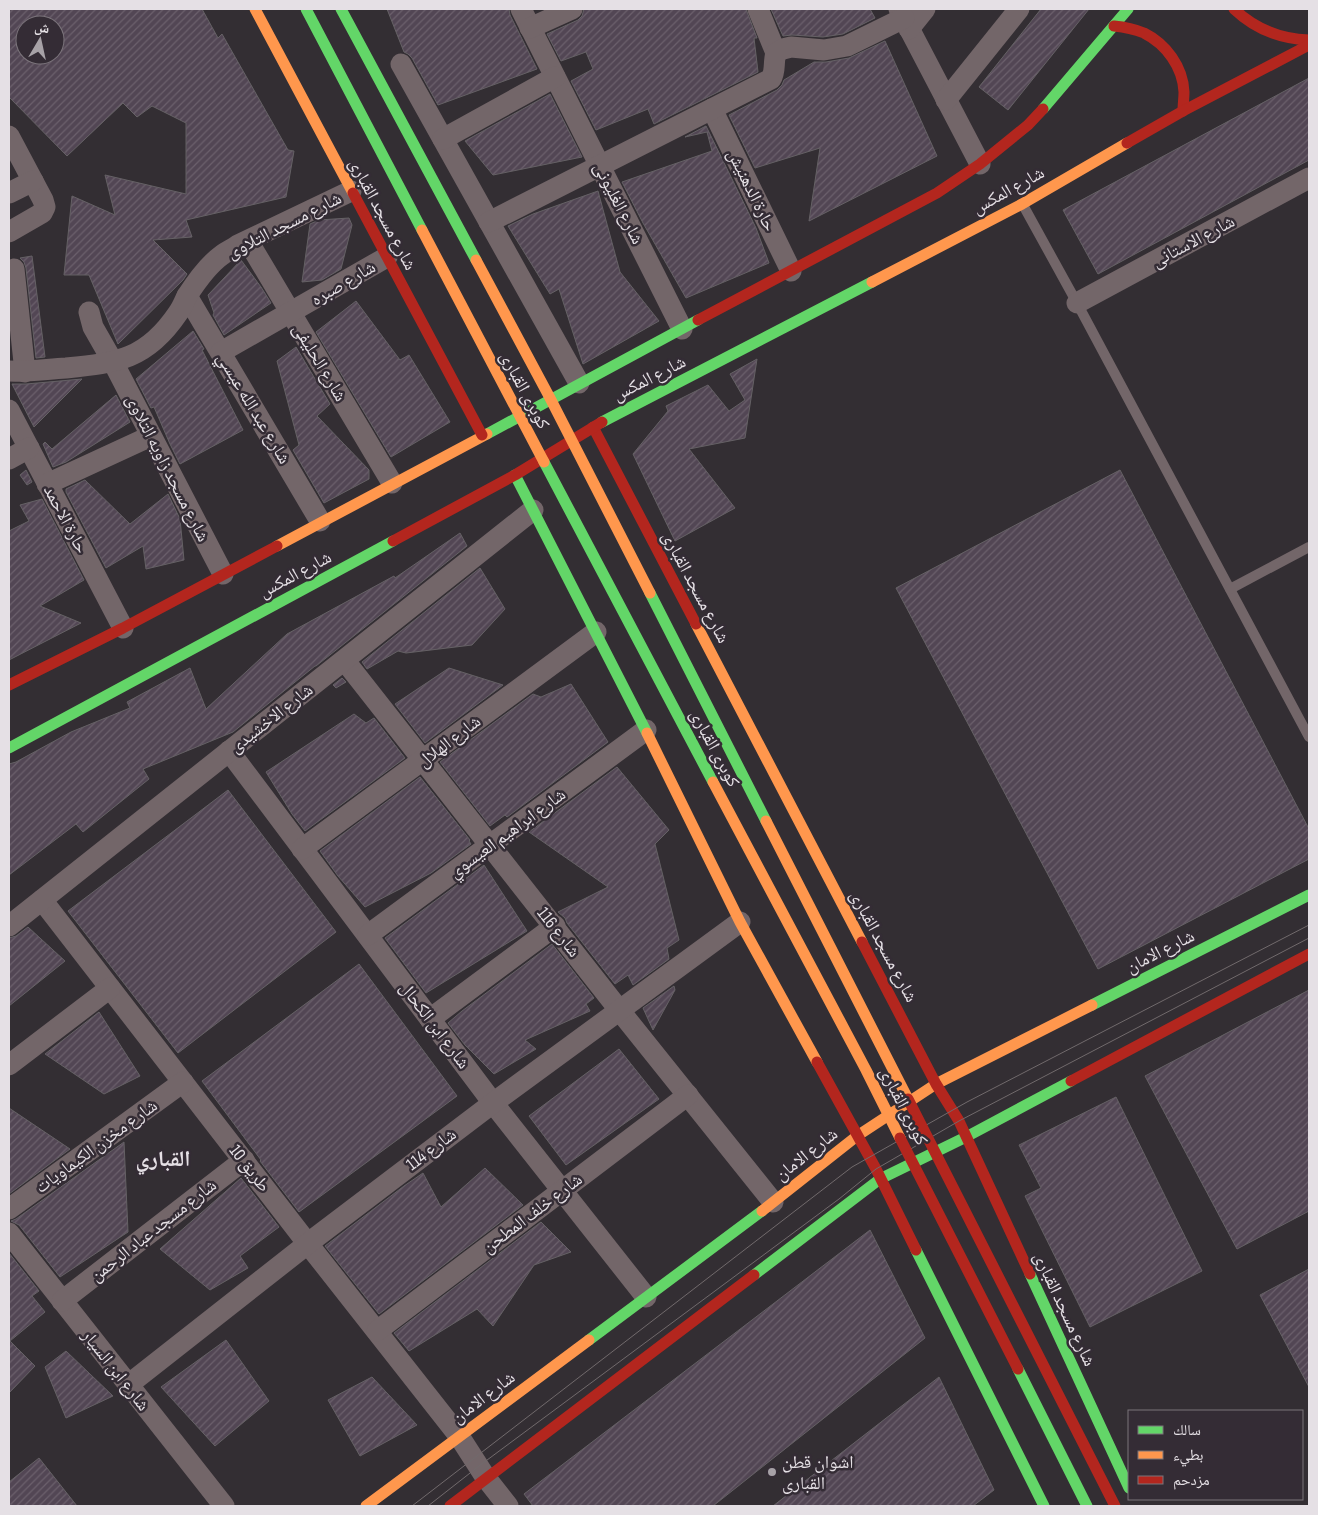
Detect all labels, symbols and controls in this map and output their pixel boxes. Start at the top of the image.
north arrow [15,15,65,65]
text: ش [33,18,51,37]
street label: حارة الدهنيش [723,146,780,235]
street label: شارع مسجد القبارى [344,155,421,274]
street label: شارع الغليونى [589,159,648,248]
street label: شارع المكس [969,162,1048,219]
street label: شارع مسجد التلاوى [223,188,345,263]
street label: شارع الاستانى [1148,211,1238,272]
street label: شارع صبره [307,257,379,310]
street label: شارع الحليفى [288,319,351,405]
street label: كوبرى القبارى [495,348,554,433]
street label: شارع عبد الله عيسي [209,349,295,470]
street label: شارع المكس [609,351,689,406]
street label: شارع مسجد زاويه التلاوى [121,391,214,545]
street label: حارة الاحمد [39,482,92,557]
street label: شارع مسجد القبارى [657,528,734,647]
street label: شارع المكس [255,547,335,602]
street label: شارع الاخشيدى [225,679,317,758]
street label: كوبرى القبارى [685,706,744,791]
street label: شارع الهلال [414,711,485,772]
street label: شارع ابراهيم العيسوي [445,784,572,886]
street label: شارع مسجد القبارى [845,887,922,1006]
street label: شارع 116 [533,903,585,961]
street label: شارع الامان [1122,925,1198,978]
street label: شارع ابن الكحال [395,978,474,1073]
street label: كوبرى القبارى [875,1064,932,1149]
street label: شارع مخزن الكيماويات [31,1095,161,1198]
street label: شارع الامان [771,1123,842,1185]
street label: شارع 114 [402,1124,460,1175]
street label: طريق 10 [225,1141,275,1196]
district label: القباري [135,1146,191,1175]
street label: شارع خلف المطحن [478,1169,586,1258]
street label: شارع مسجد عباد الرحمن [86,1175,221,1286]
street label: شارع مسجد القبارى [1029,1249,1100,1370]
street label: شارع ابن السيار [77,1325,154,1415]
street label: شارع الامان [447,1367,519,1428]
legend [1128,1410,1303,1500]
text: سالك [1173,1421,1201,1440]
text: بطيء [1173,1446,1203,1467]
place label: اشوان قطن القبارى [782,1452,854,1494]
marker: اشوان قطن القبارى [766,1466,778,1478]
text: مزدحم [1173,1471,1210,1490]

